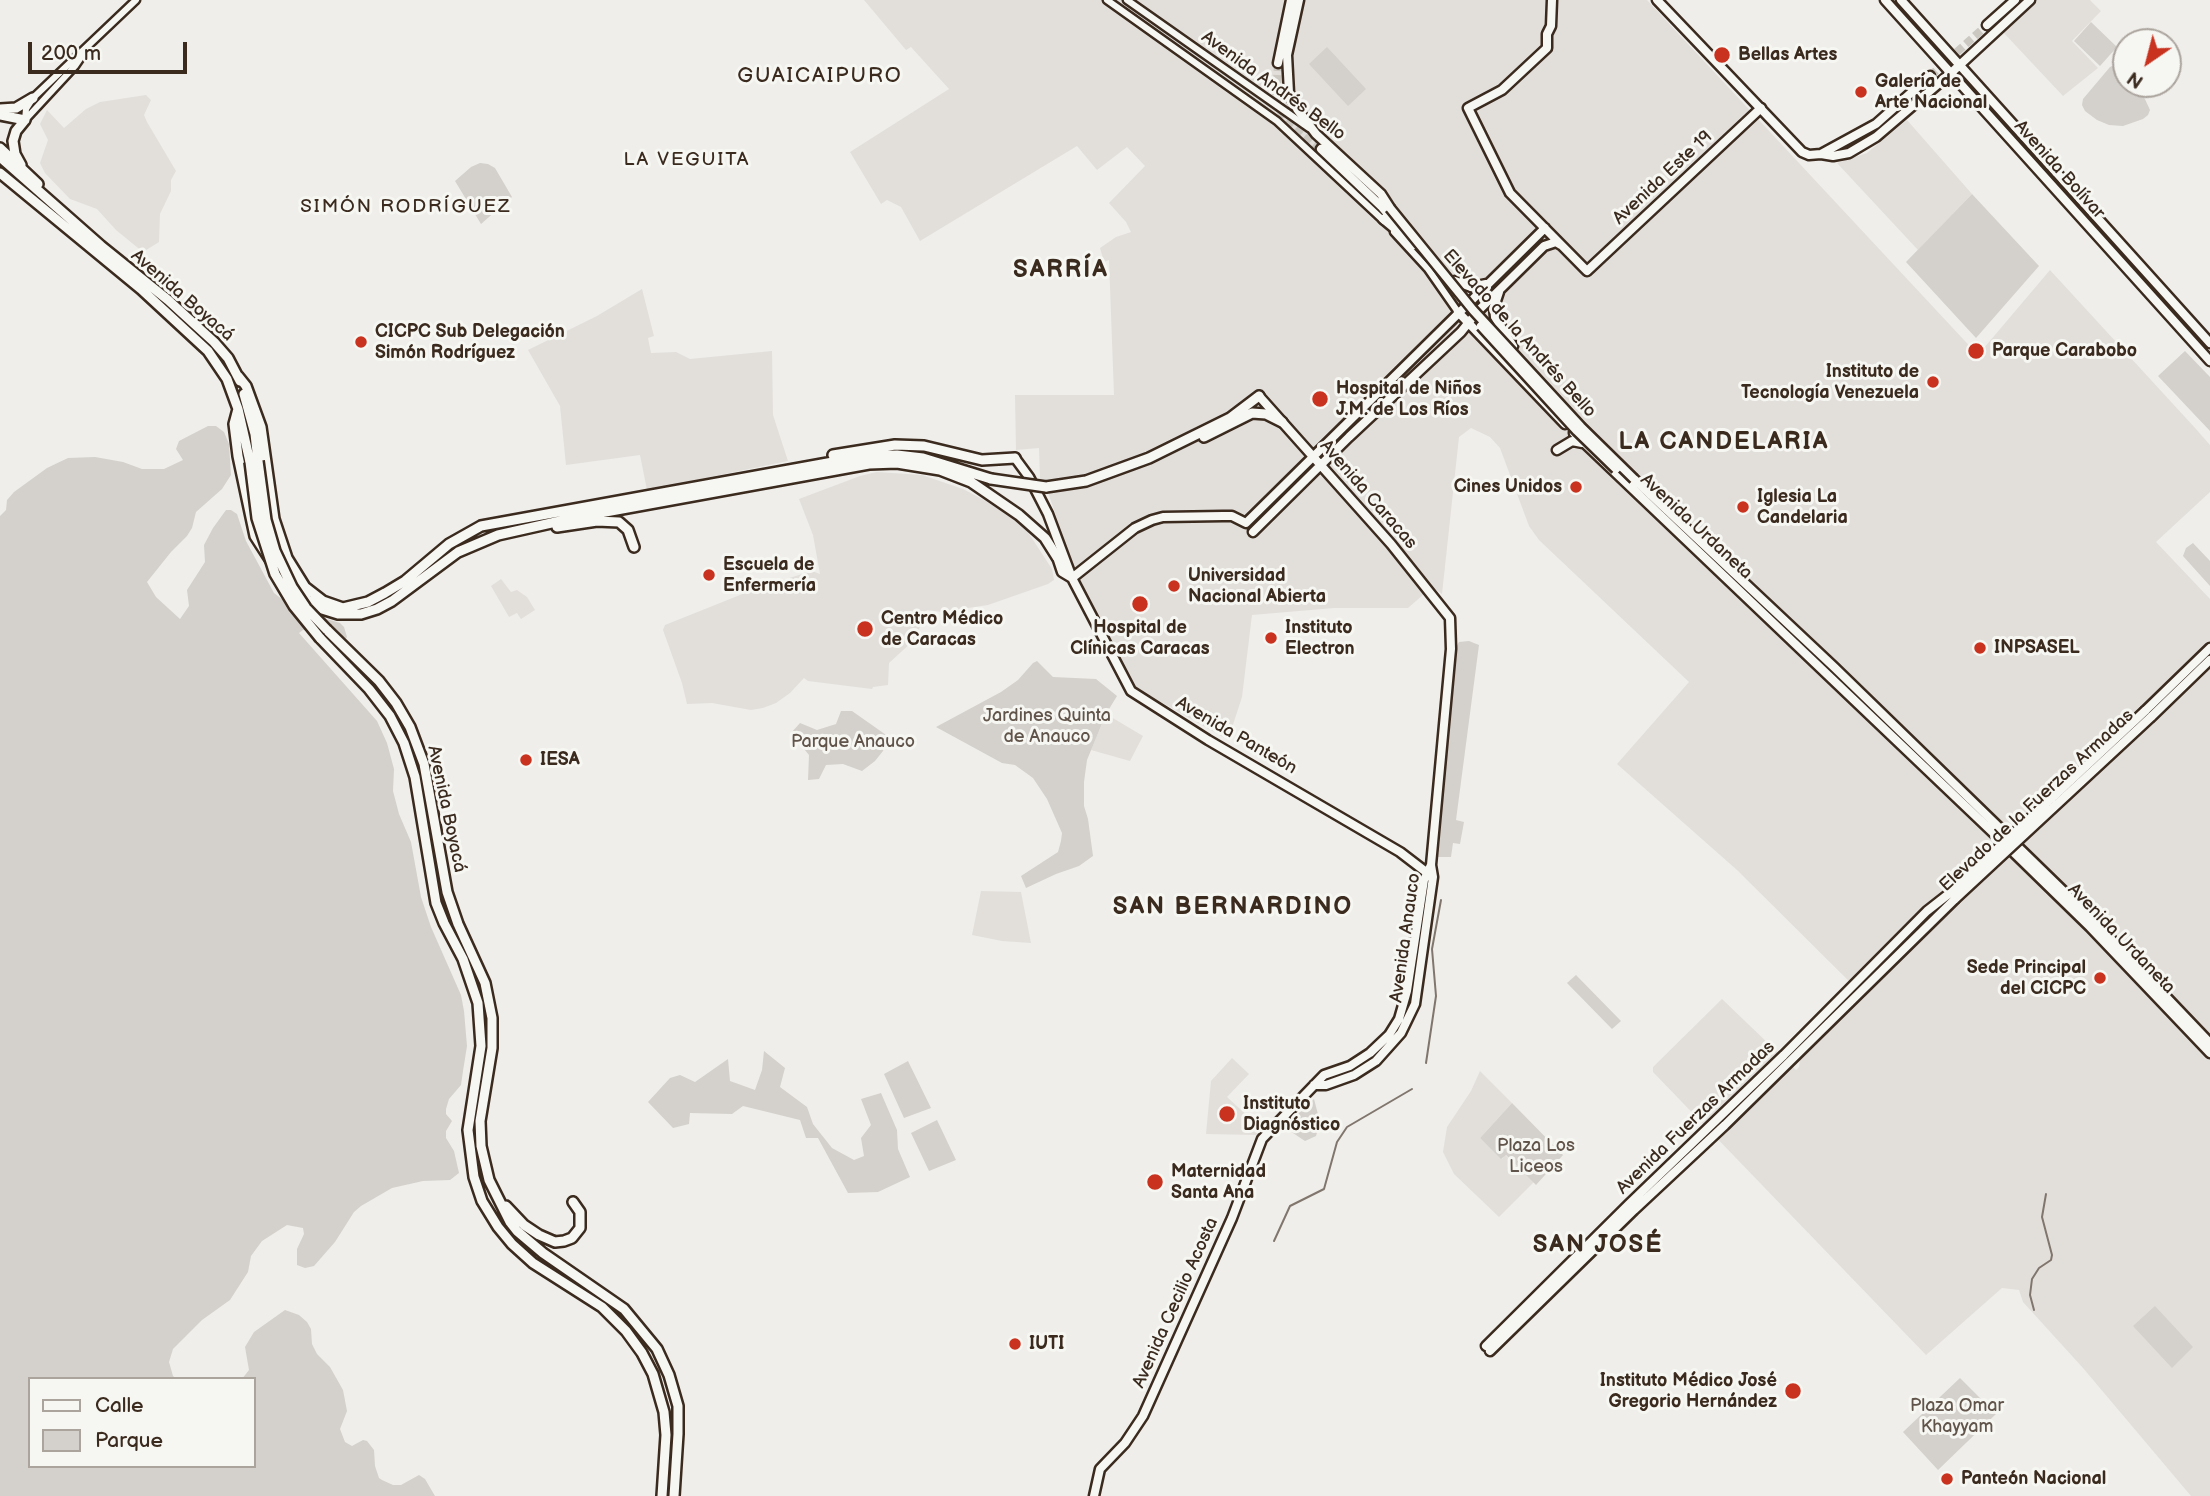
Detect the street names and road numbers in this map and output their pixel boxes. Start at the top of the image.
street label: Avenida Andrés Bello [1197,27,1349,145]
street label: Avenida Bolívar [2009,116,2109,224]
street label: Avenida Este 19 [1609,126,1717,230]
street label: Avenida Boyacá [126,245,238,347]
street label: Elevado de la Andrés Bello [1438,246,1600,422]
street label: Avenida Caracas [1315,436,1421,554]
street label: Avenida Urdaneta [1636,470,1756,584]
street label: Avenida Panteón [1172,693,1300,779]
street label: Elevado de la Fuerzas Armadas [1935,705,2139,897]
street label: Avenida Boyacá [422,744,470,874]
street label: Avenida Anauco [1386,872,1426,1004]
street label: Avenida Urdaneta [2063,879,2179,999]
street label: Avenida Fuerzas Armadas [1612,1037,1780,1199]
street label: Avenida Cecilio Acosta [1129,1214,1223,1392]

